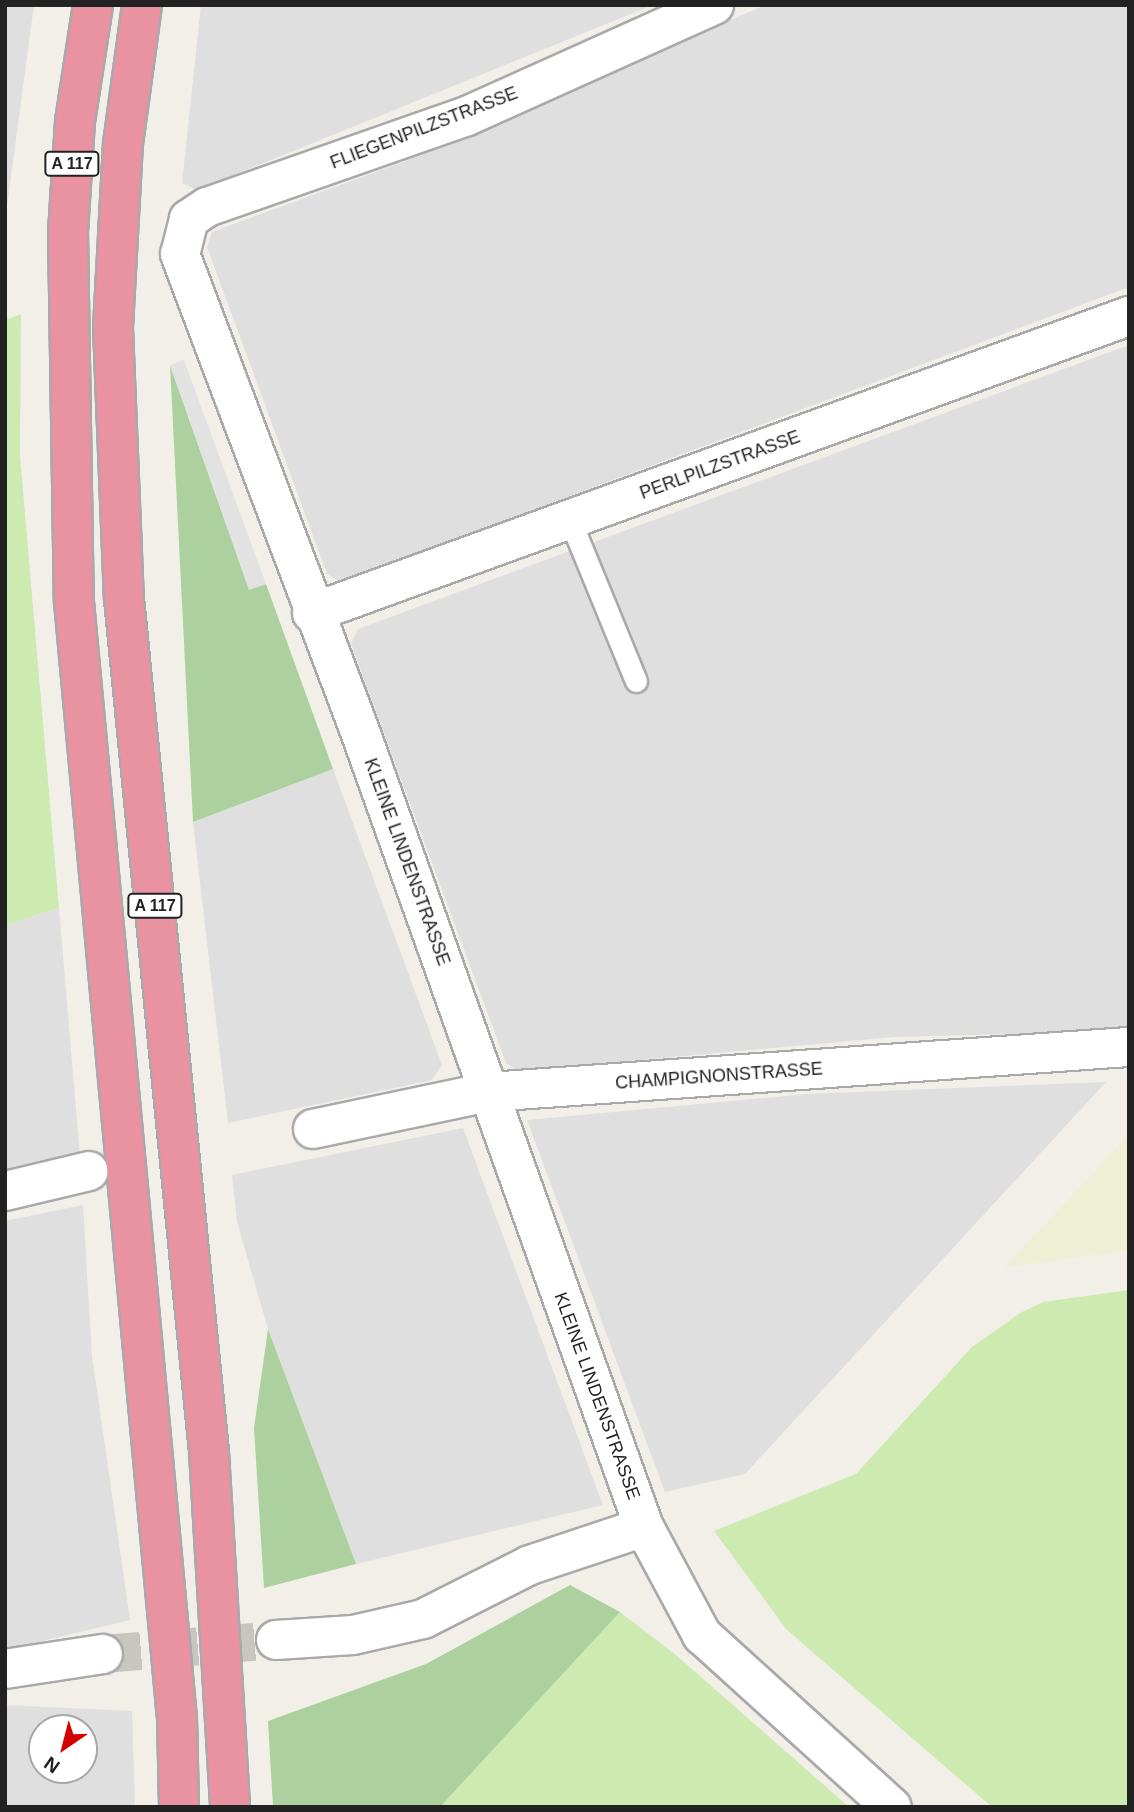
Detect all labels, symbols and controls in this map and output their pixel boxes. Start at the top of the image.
street label: FLIEGENPILZSTRASSE [327,82,521,174]
road number: A 117 [44,152,100,176]
street label: PERLPILZSTRASSE [637,426,803,504]
street label: KLEINE LINDENSTRASSE [359,755,455,969]
road number: A 117 [127,893,183,918]
street label: CHAMPIGNONSTRASSE [614,1058,824,1094]
street label: KLEINE LINDENSTRASSE [549,1289,645,1503]
north arrow [28,1714,98,1784]
text: N [40,1752,63,1778]

